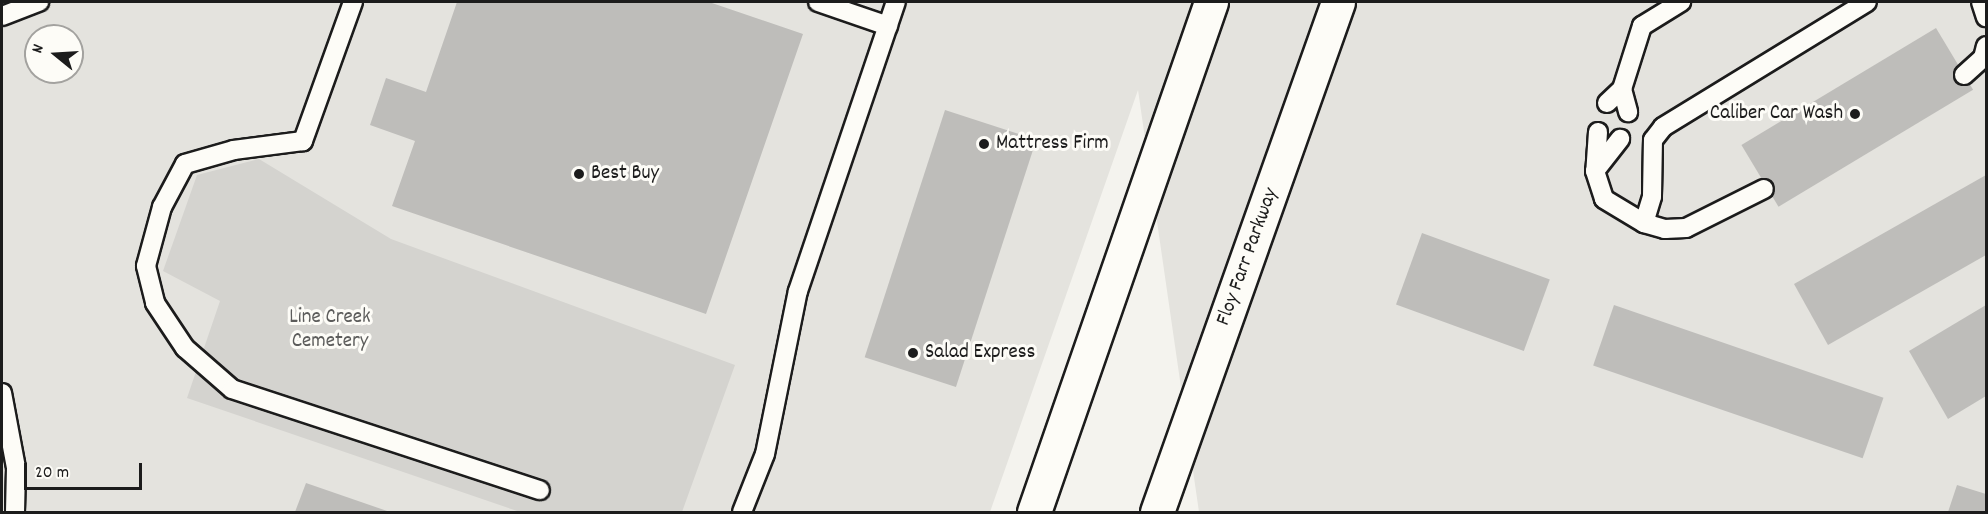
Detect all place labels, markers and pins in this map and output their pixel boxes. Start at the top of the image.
place label: Caliber Car Wash [1710,101,1843,127]
marker: Caliber Car Wash [1848,107,1862,121]
place label: Mattress Firm [996,131,1109,157]
marker: Mattress Firm [977,137,991,151]
place label: Best Buy [591,161,659,187]
marker: Best Buy [572,167,586,181]
place label: Salad Express [925,340,1035,366]
marker: Salad Express [906,346,920,360]

